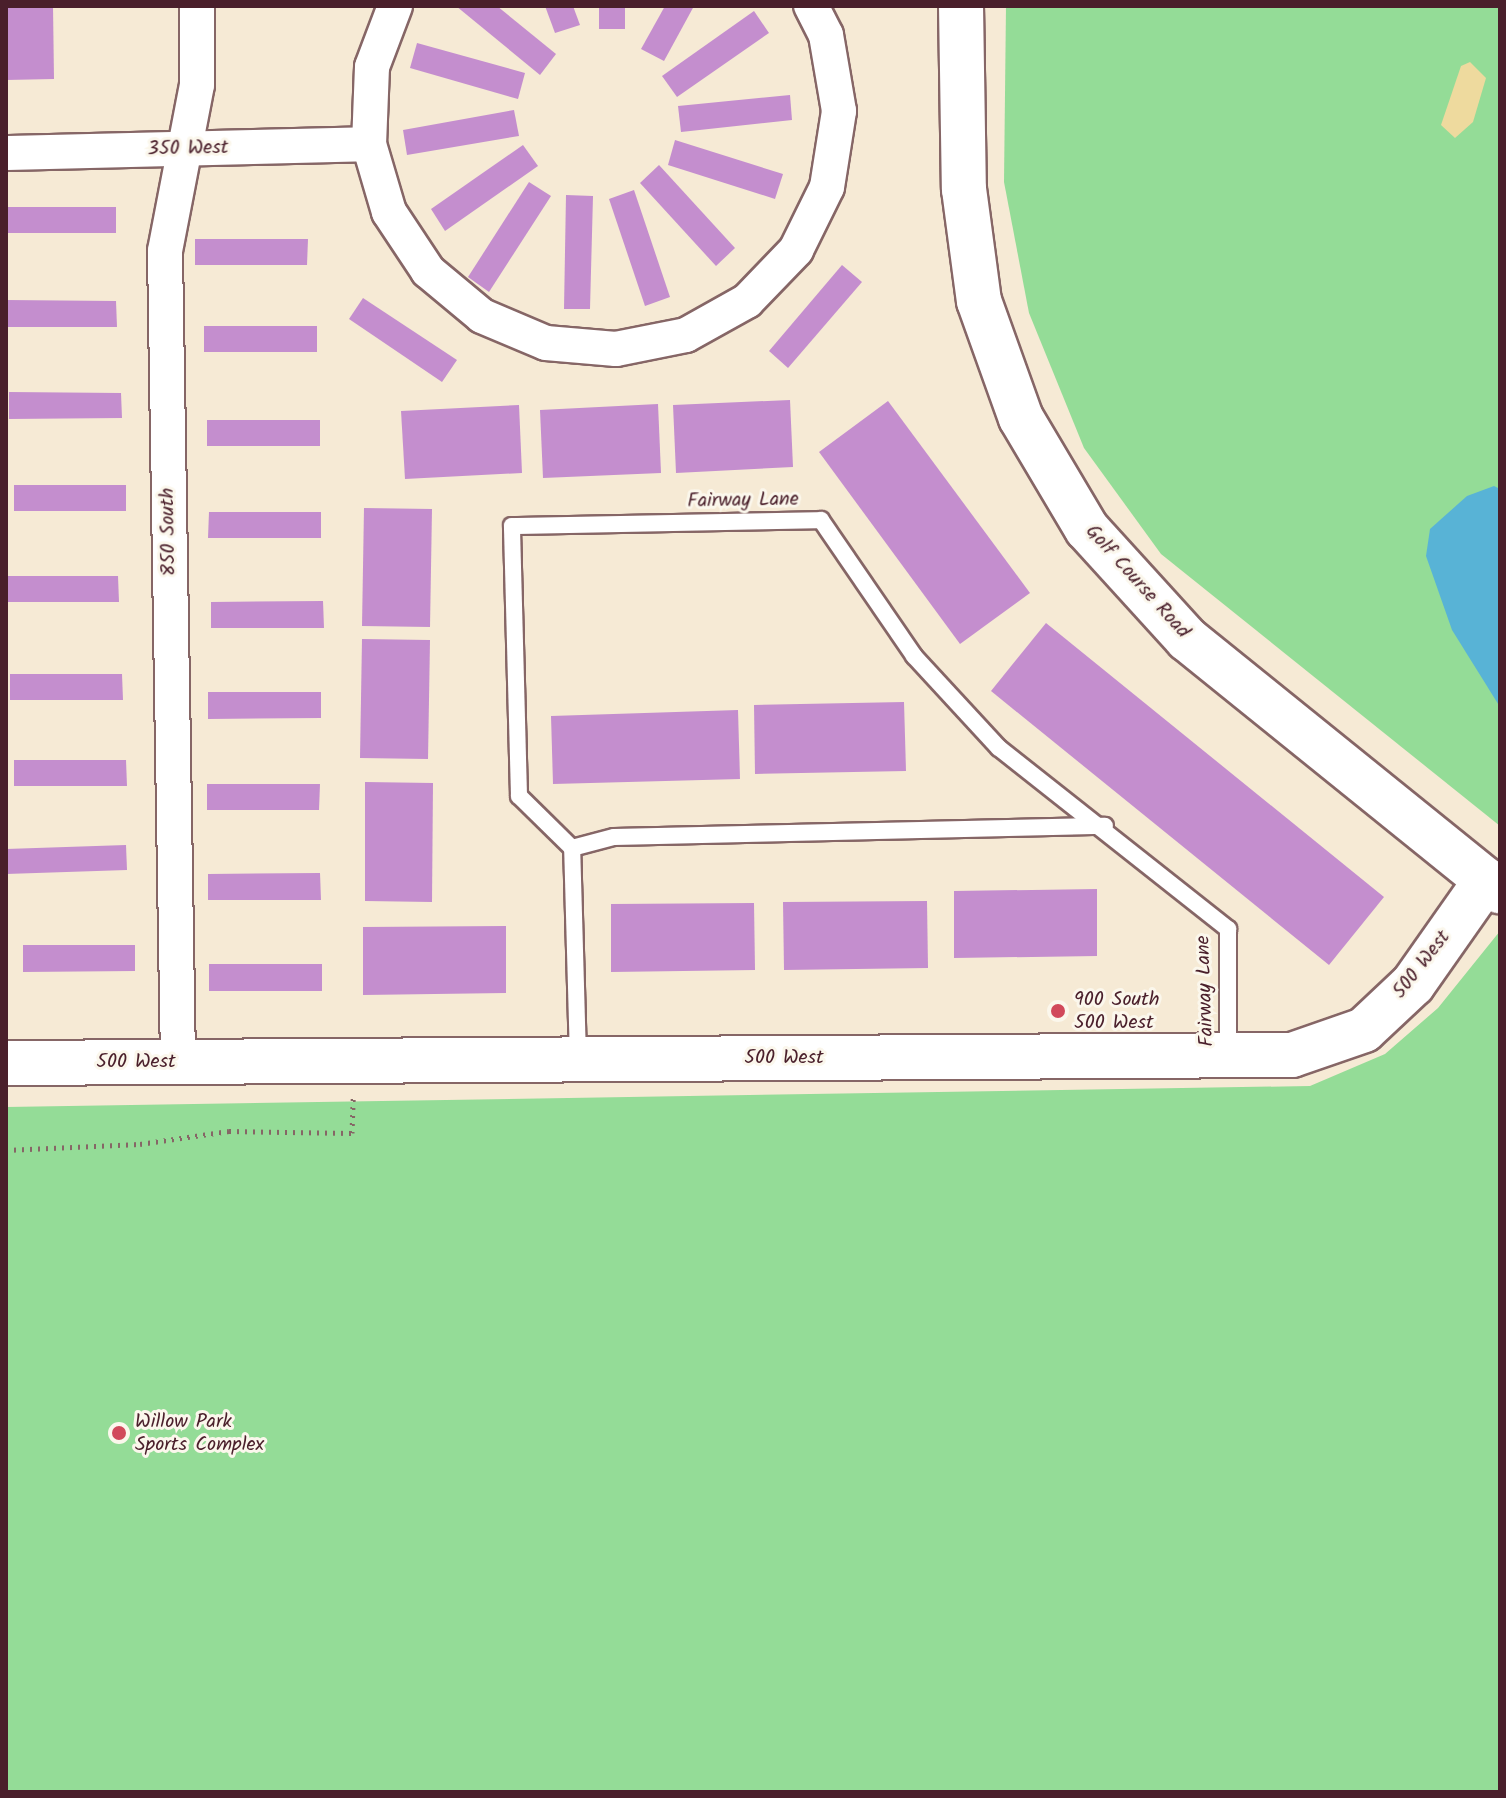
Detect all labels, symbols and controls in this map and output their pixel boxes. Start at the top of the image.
street label: 350 West [147,136,229,162]
street label: 850 South [156,488,182,576]
street label: Fairway Lane [687,488,799,514]
street label: Golf Course Road [1080,520,1194,644]
street label: 500 West [1388,926,1456,1004]
street label: Fairway Lane [1192,935,1220,1047]
place label: 900 South 500 West [1074,988,1160,1035]
marker: 900 South 500 West [1049,1002,1067,1020]
street label: 500 West [744,1046,824,1070]
street label: 500 West [96,1050,176,1074]
place label: Willow Park Sports Complex [135,1410,264,1457]
marker: Willow Park Sports Complex [110,1424,128,1442]

